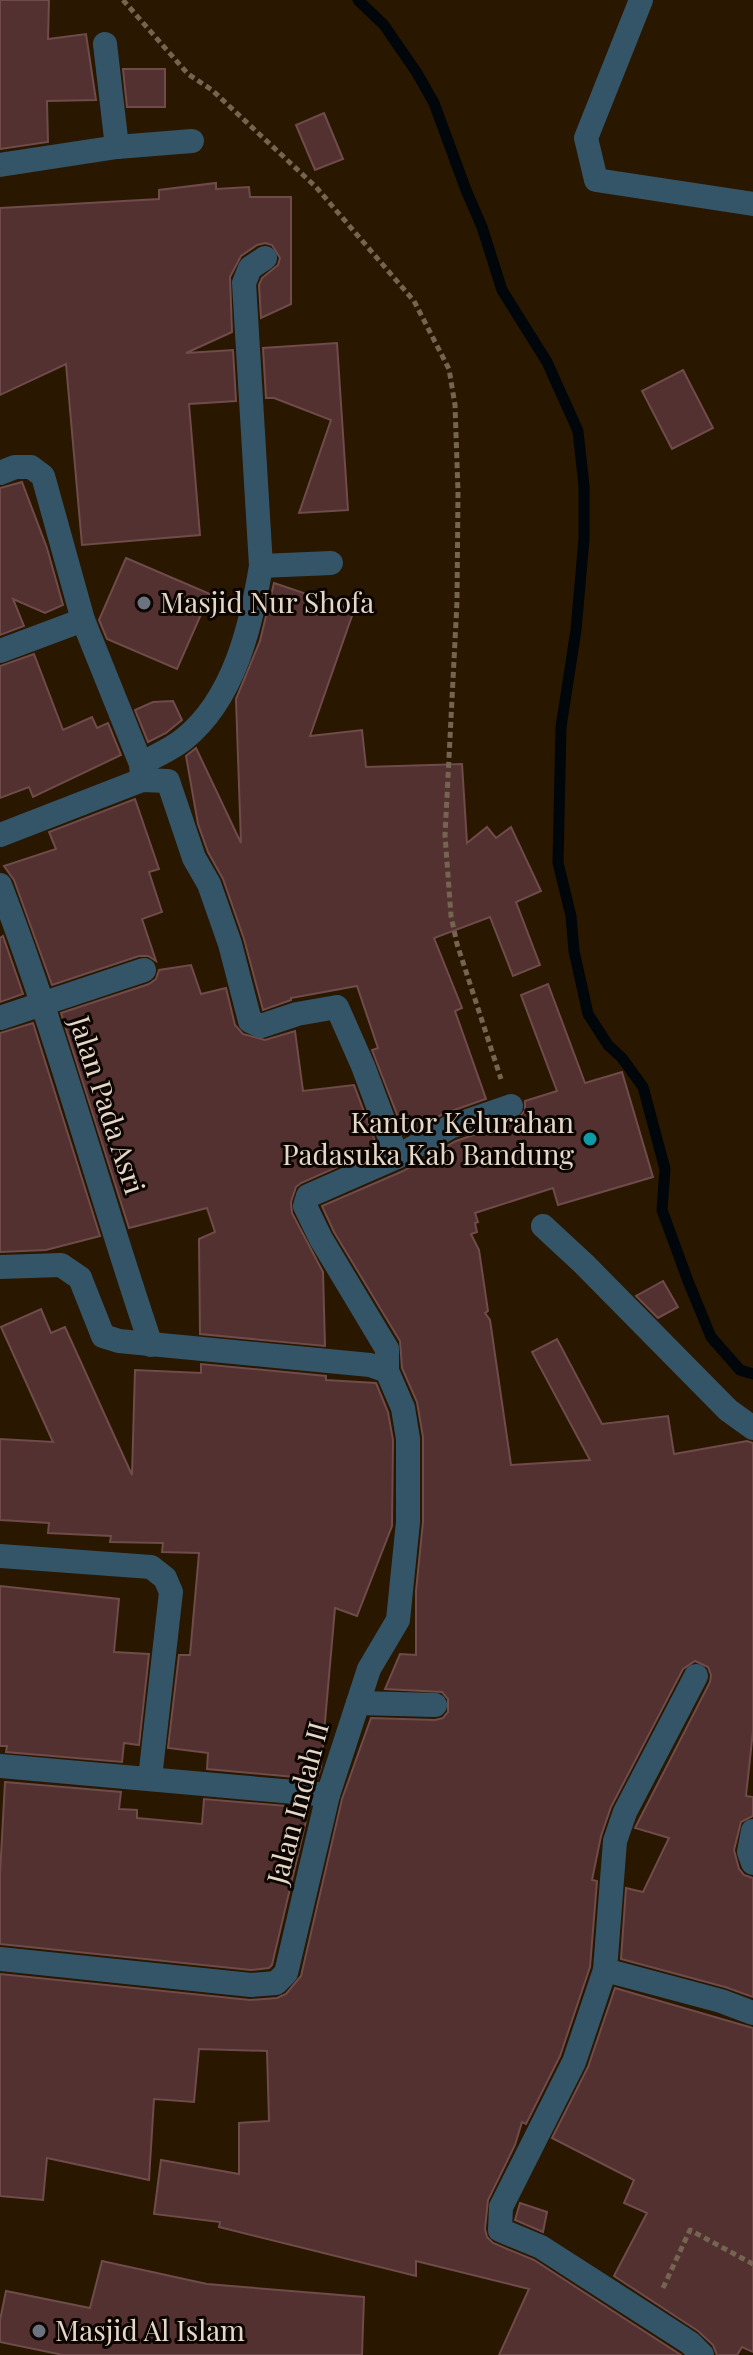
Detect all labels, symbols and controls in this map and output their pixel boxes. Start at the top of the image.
place label: Masjid Nur Shofa [160,583,374,620]
marker: Masjid Nur Shofa [135,594,153,612]
street label: Jalan Pada Asri [62,1010,155,1198]
place label: Kantor Kelurahan Padasuka Kab Bandung [282,1103,574,1172]
marker: Kantor Kelurahan Padasuka Kab Bandung [581,1130,599,1148]
street label: Jalan Indah II [257,1717,336,1889]
place label: Masjid Al Islam [55,2311,245,2348]
marker: Masjid Al Islam [30,2322,48,2340]

